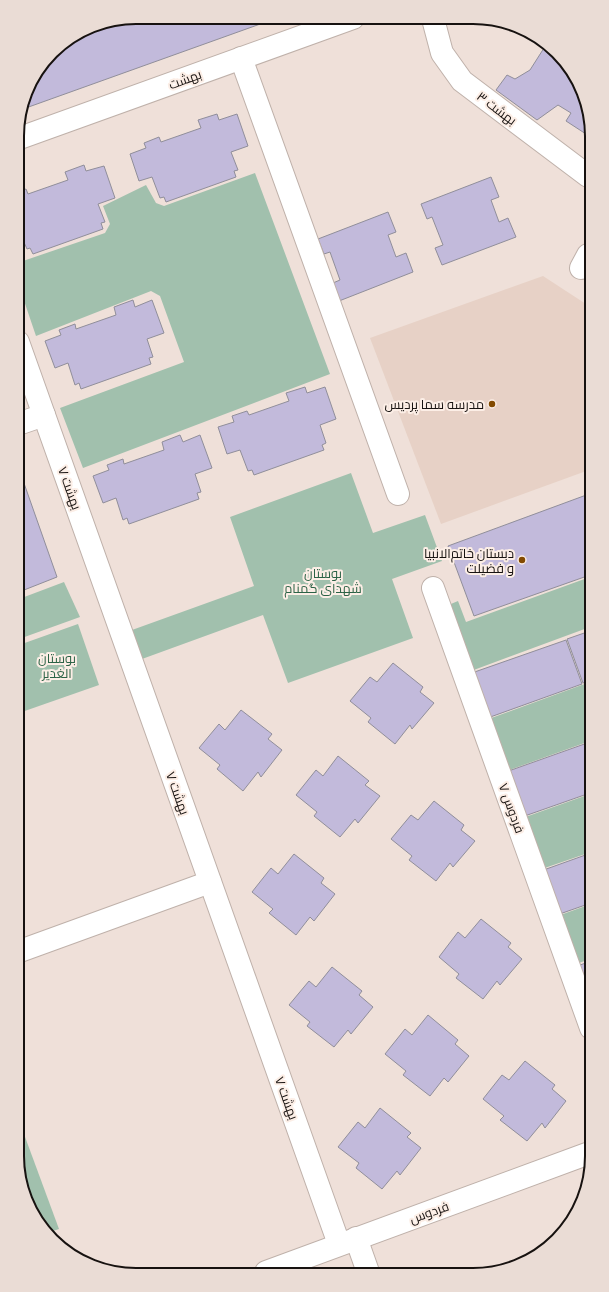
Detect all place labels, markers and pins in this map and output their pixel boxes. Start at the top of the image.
place label: مدرسه سما پردیس [385,396,484,414]
marker: مدرسه سما پردیس [487,399,497,409]
place label: دبستان خاتم‌الانبیا و فضیلت [424,545,514,576]
marker: دبستان خاتم‌الانبیا و فضیلت [517,555,527,565]

